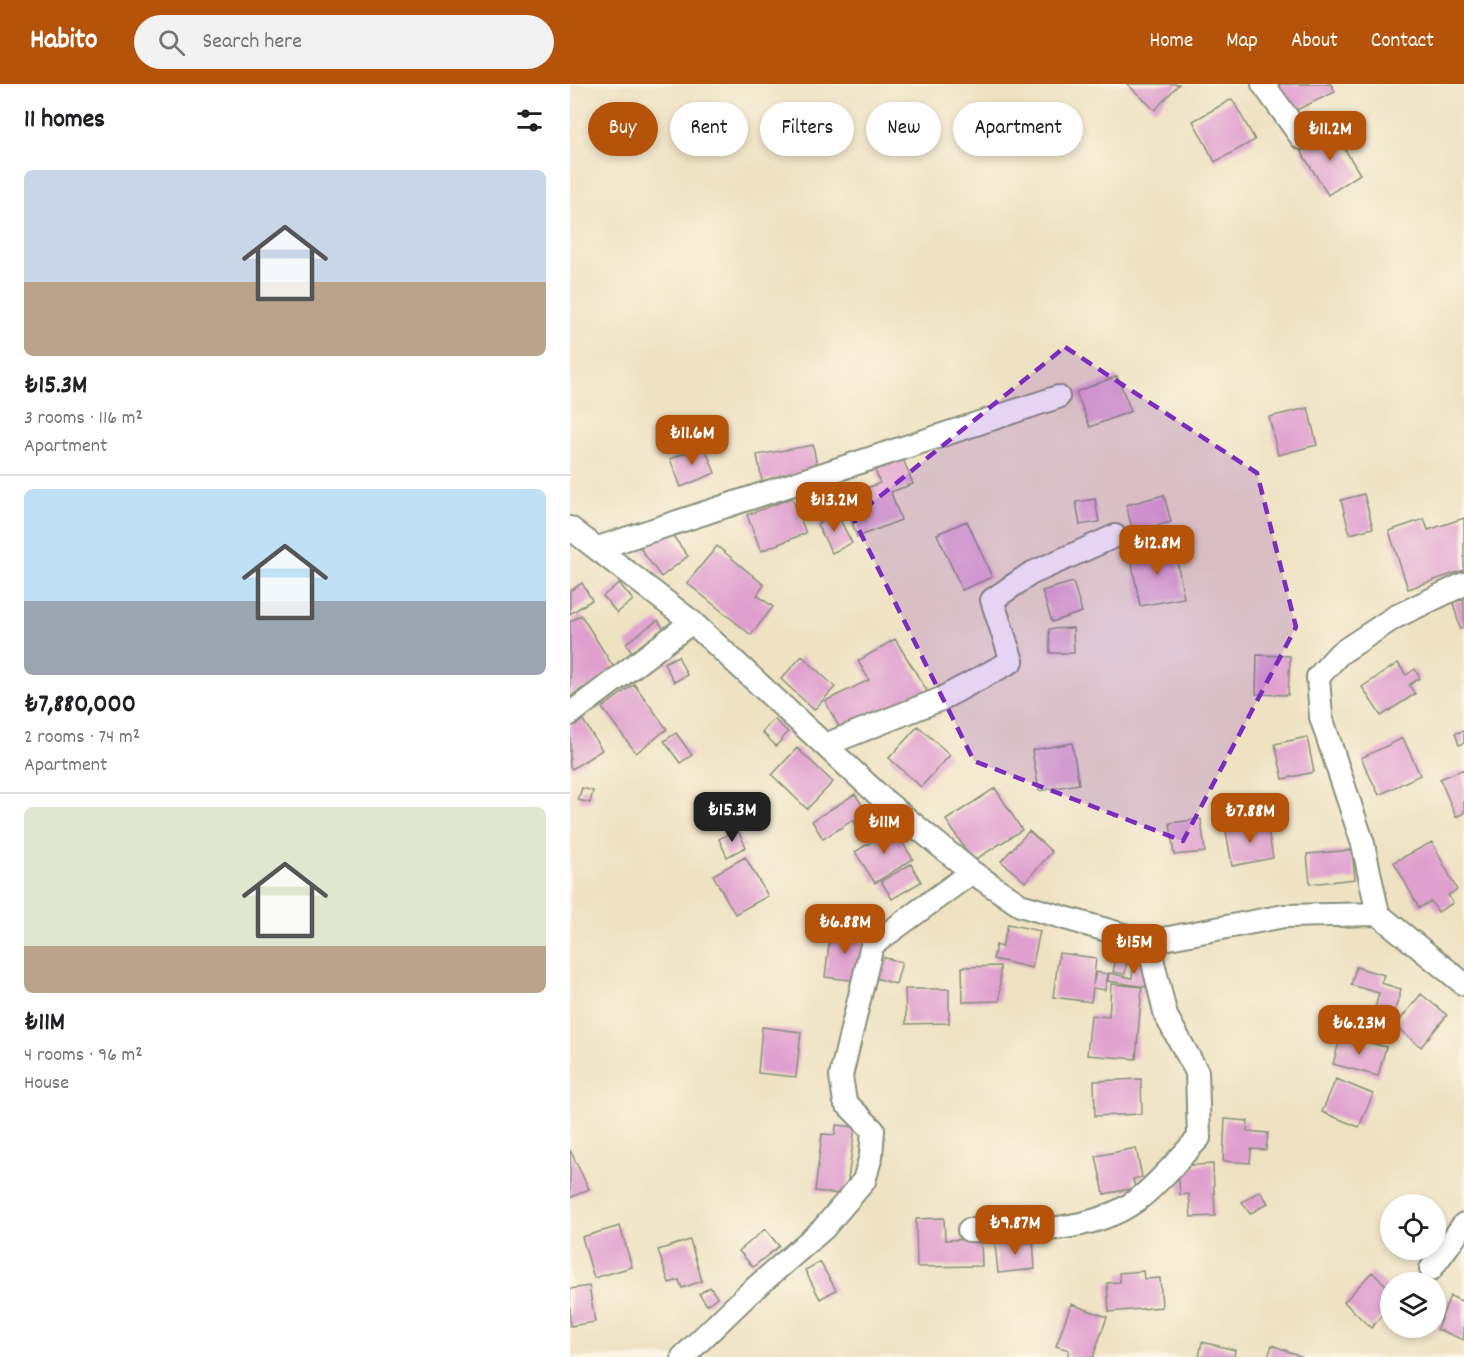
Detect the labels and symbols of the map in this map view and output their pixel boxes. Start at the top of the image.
pin: ₺11.2M [1281,111,1379,162]
pin: ₺11.6M [643,415,741,466]
pin: ₺13.2M [785,482,883,533]
pin: ₺12.8M [1108,525,1206,576]
pin: ₺15.3M [683,792,781,843]
pin: ₺7.88M [1201,793,1299,844]
pin: ₺11M [848,804,920,855]
pin: ₺6.88M [796,904,894,955]
pin: ₺15M [1098,924,1170,975]
pin: ₺6.23M [1310,1005,1408,1056]
pin: ₺9.87M [966,1205,1064,1256]

